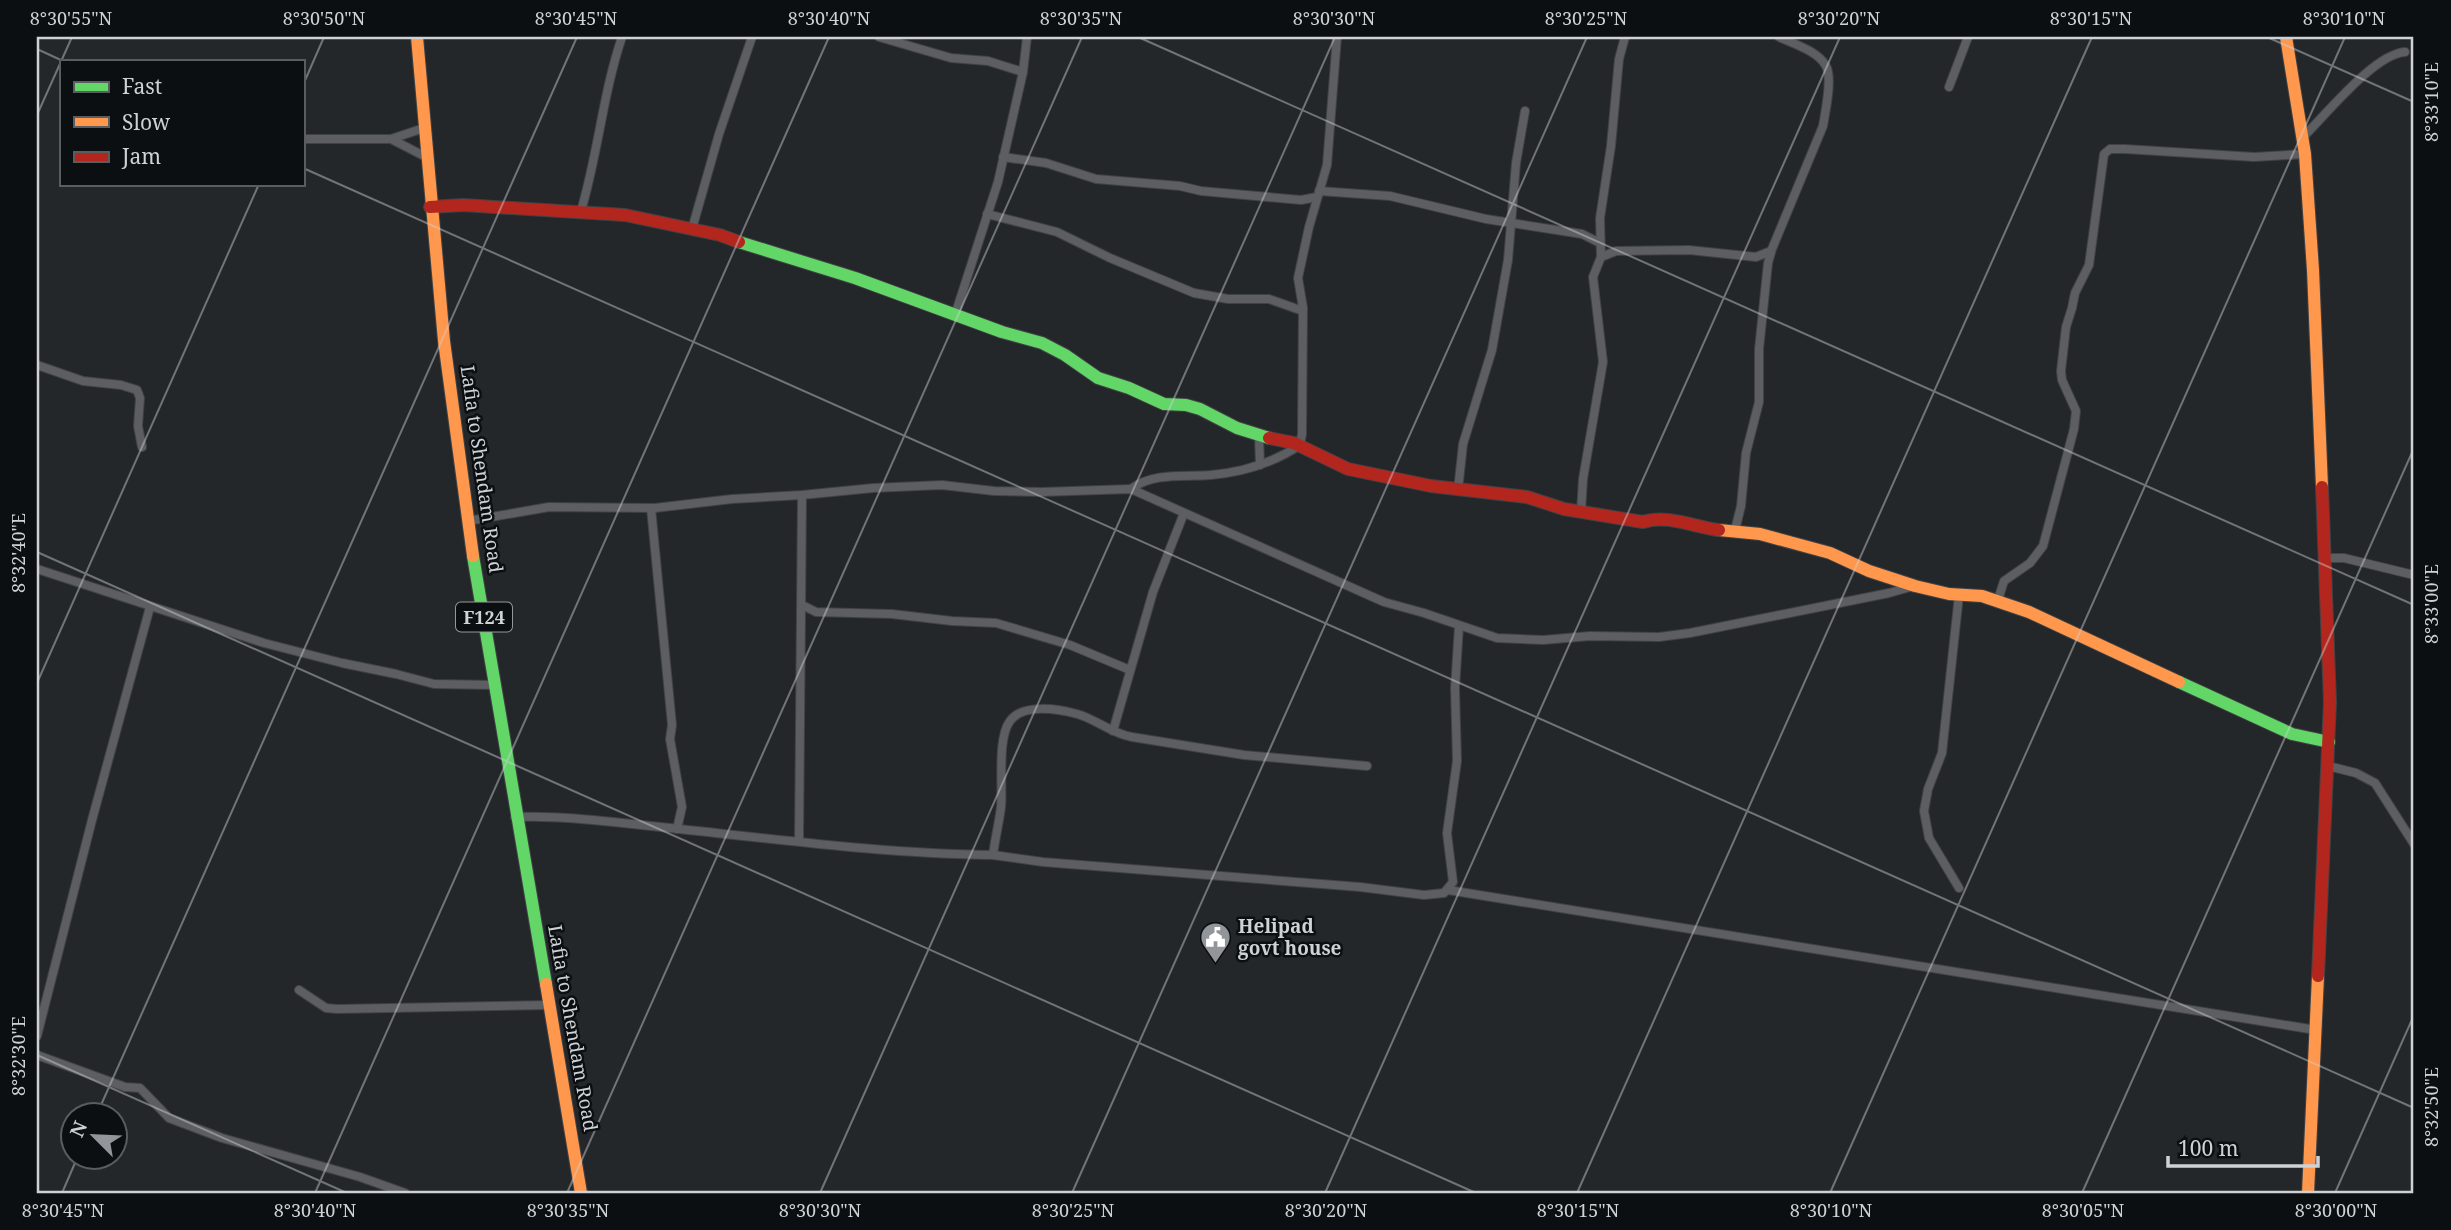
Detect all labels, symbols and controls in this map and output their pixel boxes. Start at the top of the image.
text: 8°30'55"N [30,6,113,30]
text: 8°30'50"N [283,6,366,30]
text: 8°30'45"N [535,6,618,30]
text: 8°30'40"N [788,6,871,30]
text: 8°30'35"N [1040,6,1123,30]
text: 8°30'30"N [1293,6,1376,30]
text: 8°30'25"N [1545,6,1628,30]
text: 8°30'20"N [1798,6,1881,30]
text: 8°30'15"N [2050,6,2133,30]
text: 8°30'10"N [2303,6,2386,30]
legend [60,60,304,186]
text: 8°33'10"E [2419,62,2443,142]
text: Fast [122,72,162,100]
text: Slow [122,108,171,136]
text: Jam [121,142,161,170]
street label: Lafia to Shendam Road [455,364,509,575]
text: 8°32'40"E [6,513,30,593]
text: 8°33'00"E [2419,564,2443,644]
road number: F124 [456,602,512,632]
place label: Helipad govt house [1238,913,1342,961]
public building icon: Helipad govt house [1198,920,1232,964]
street label: Lafia to Shendam Road [542,923,604,1134]
text: 8°32'30"E [6,1016,30,1096]
text: 8°32'50"E [2419,1067,2443,1147]
north arrow [60,1100,130,1170]
text: N [64,1117,93,1141]
scale bar [2168,1125,2318,1169]
text: 100 m [2178,1134,2239,1162]
text: 8°30'45"N [22,1198,105,1222]
text: 8°30'40"N [274,1198,357,1222]
text: 8°30'35"N [527,1198,610,1222]
text: 8°30'30"N [779,1198,862,1222]
text: 8°30'25"N [1032,1198,1115,1222]
text: 8°30'20"N [1285,1198,1368,1222]
text: 8°30'15"N [1537,1198,1620,1222]
text: 8°30'10"N [1790,1198,1873,1222]
text: 8°30'05"N [2042,1198,2125,1222]
text: 8°30'00"N [2295,1198,2378,1222]

